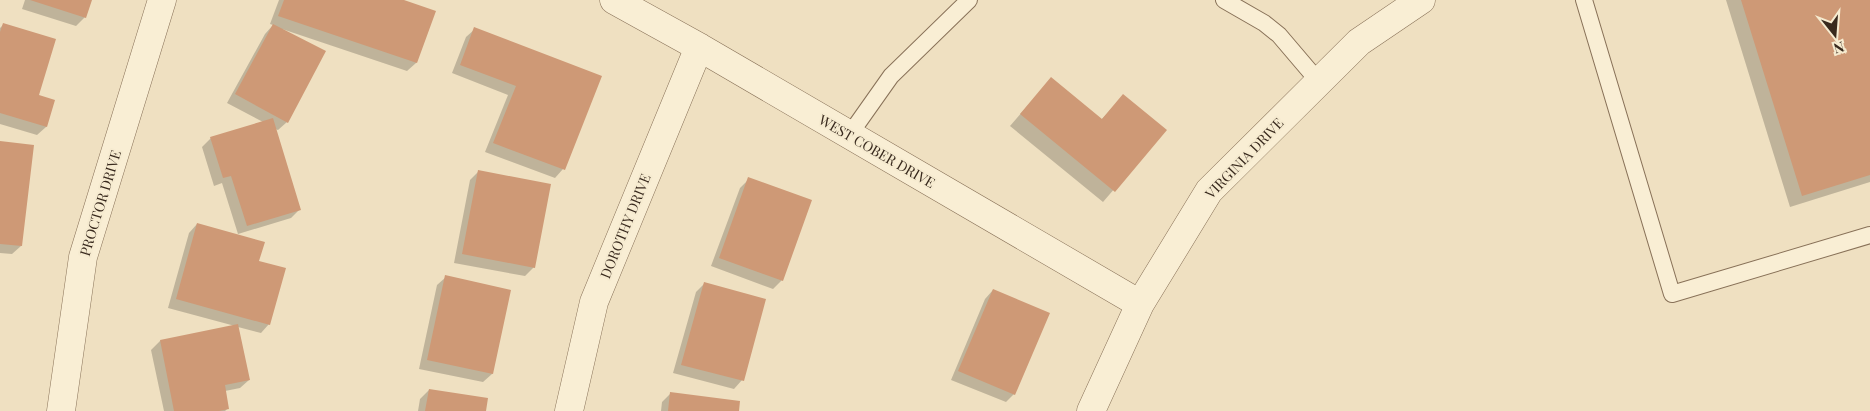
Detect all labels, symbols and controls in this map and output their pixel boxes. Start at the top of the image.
north arrow [1810,10,1860,60]
text: N [1831,37,1847,58]
street label: WEST COBER DRIVE [815,109,939,192]
street label: VIRGINIA DRIVE [1200,114,1287,203]
street label: PROCTOR DRIVE [75,148,125,258]
street label: DOROTHY DRIVE [595,171,655,281]

